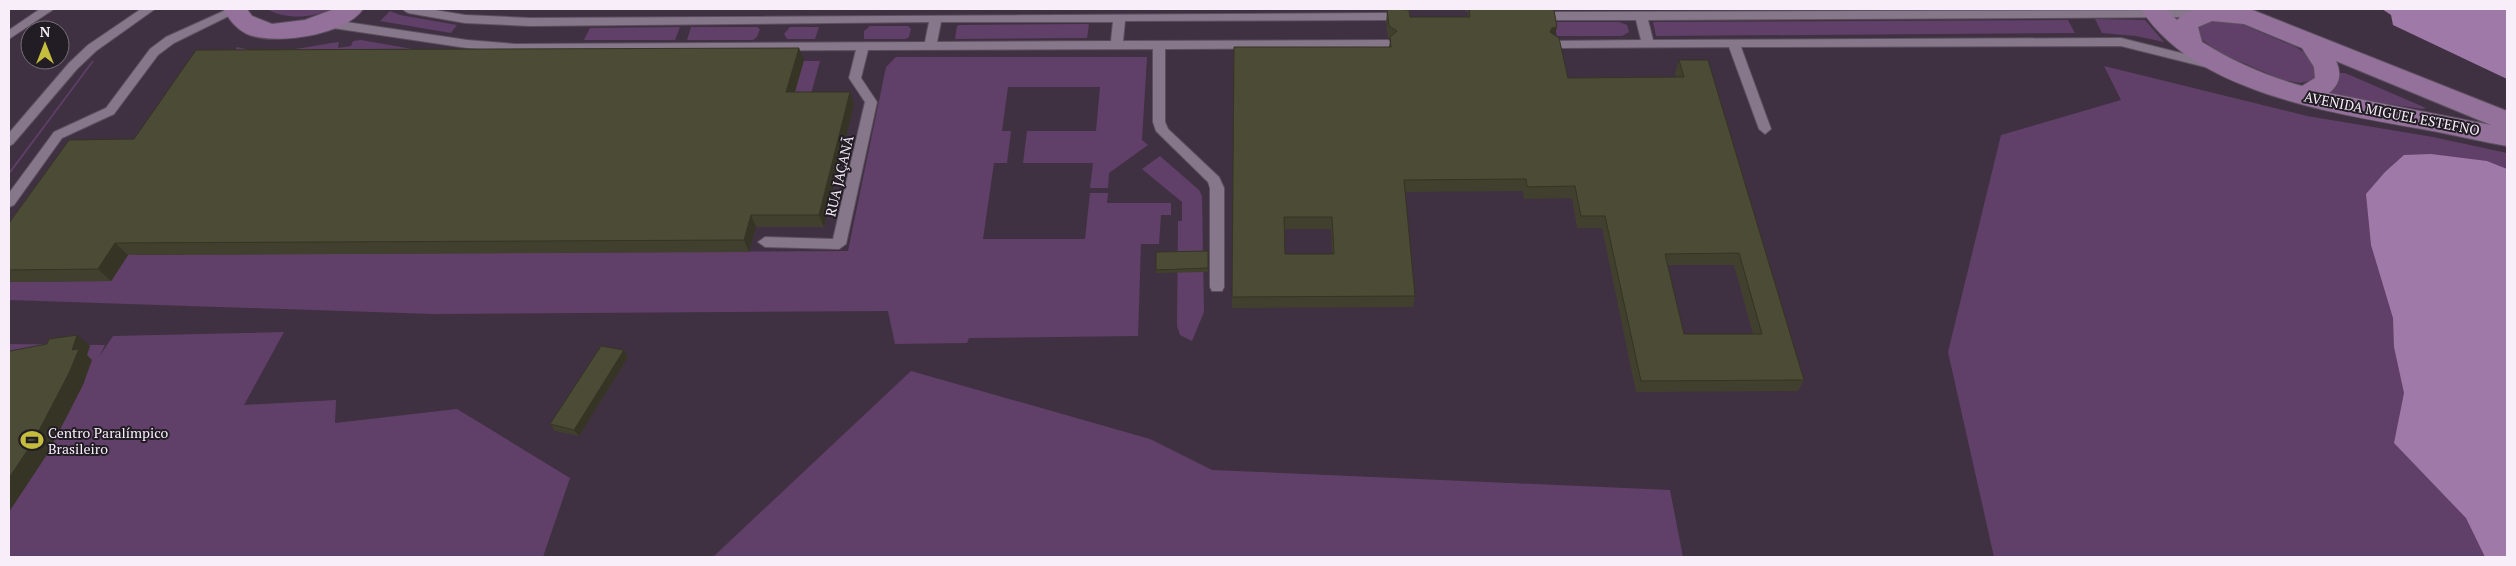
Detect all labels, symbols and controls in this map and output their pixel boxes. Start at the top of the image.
north arrow [20,20,70,70]
text: N [40,22,51,41]
street label: AVENIDA MIGUEL ESTEFNO [2302,87,2482,139]
street label: RUA JAÇANÃ [820,133,858,218]
place label: Centro Paralímpico Brasileiro [48,423,169,458]
sports icon: Centro Paralímpico Brasileiro [19,427,45,453]

